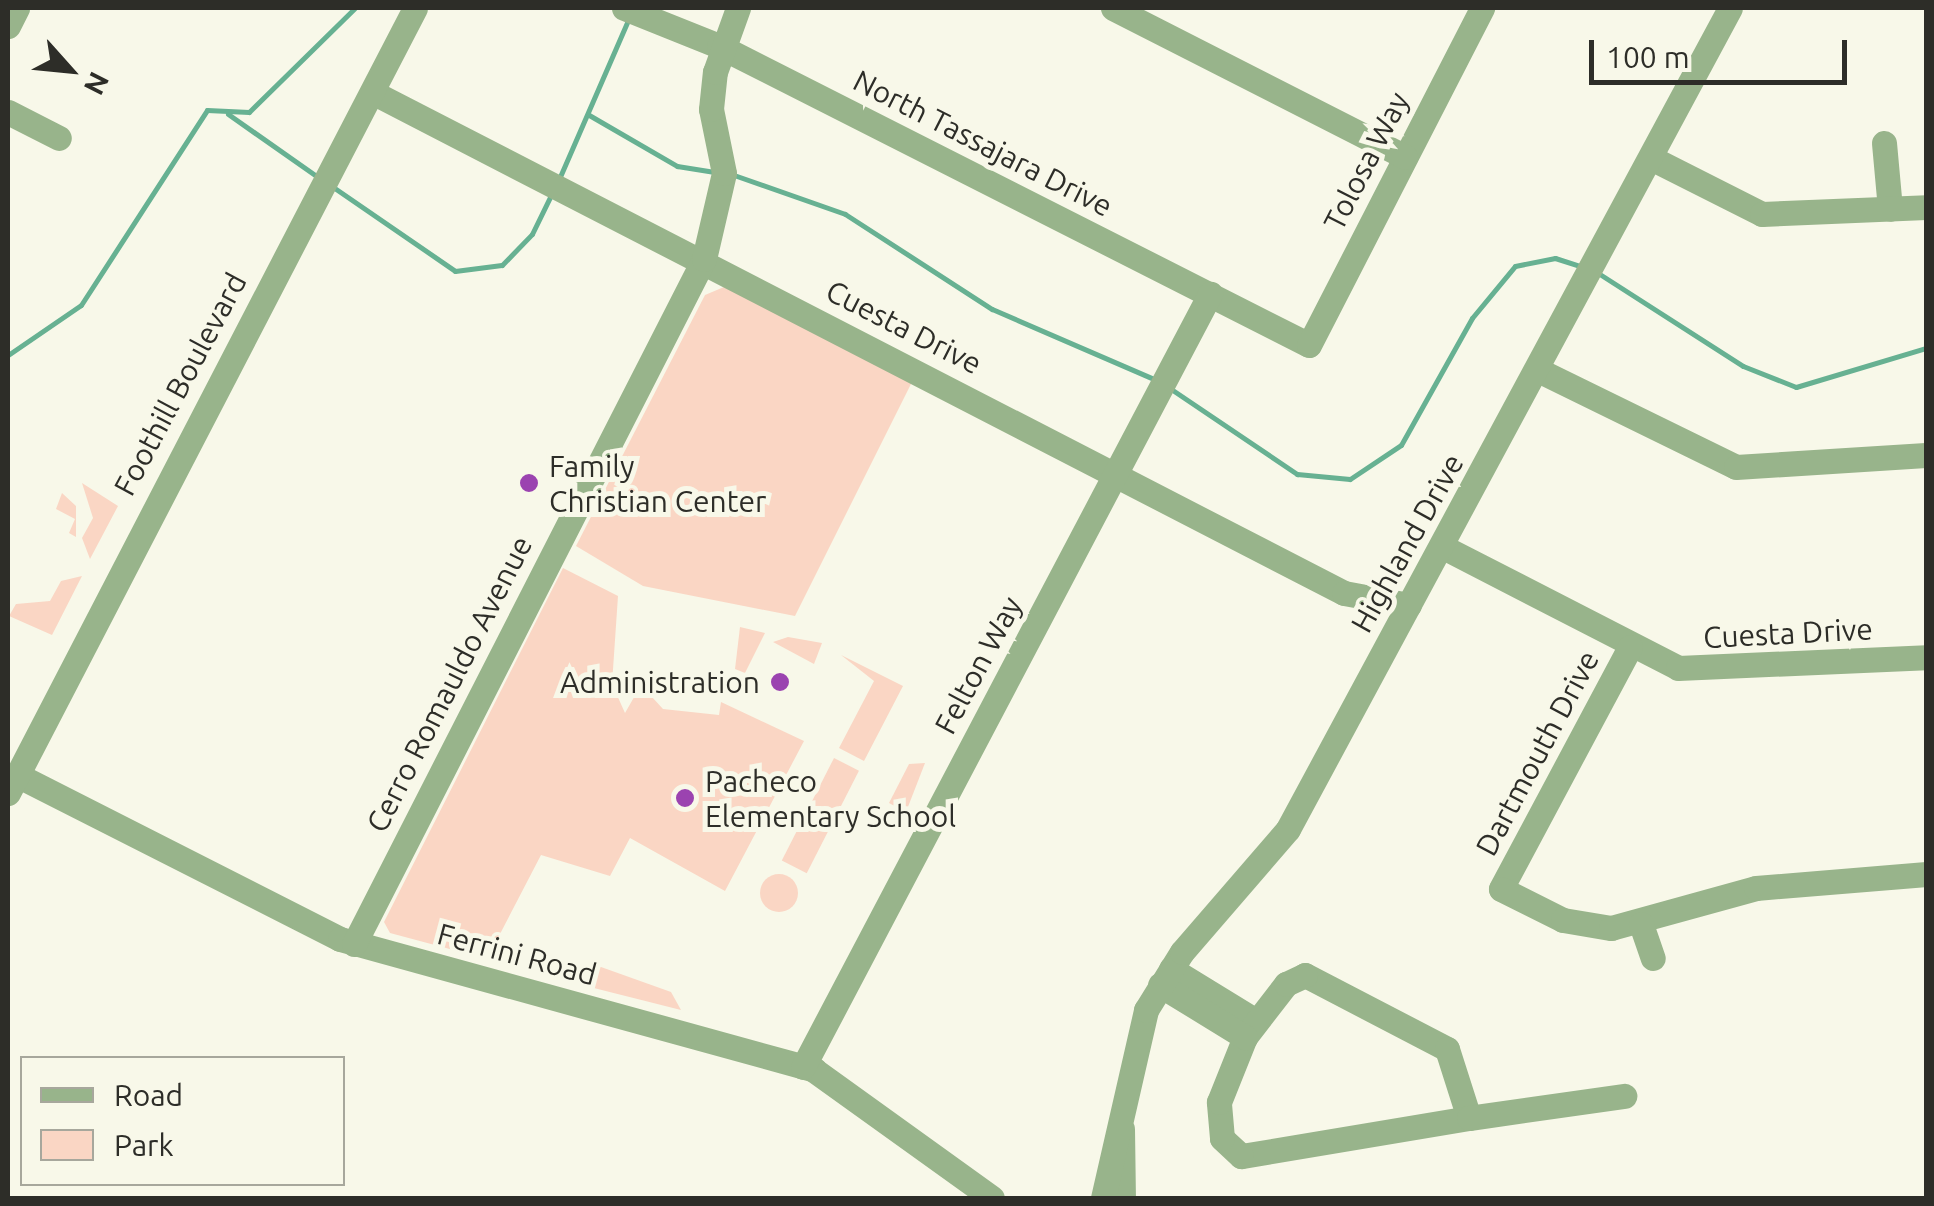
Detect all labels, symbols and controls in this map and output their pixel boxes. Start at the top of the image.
north arrow [20,20,120,120]
scale bar [1594,20,1852,82]
text: 100 m [1606,40,1690,74]
street label: North Tassajara Drive [848,62,1118,224]
text: N [79,67,116,100]
street label: Tolosa Way [1316,86,1416,236]
street label: Foothill Boulevard [106,267,254,501]
street label: Cuesta Drive [820,272,988,382]
place label: Family Christian Center [549,448,766,518]
street label: Highland Drive [1343,448,1471,638]
marker: Family Christian Center [518,472,540,494]
street label: Cerro Romauldo Avenue [359,530,539,838]
street label: Felton Way [927,590,1029,740]
street label: Cuesta Drive [1702,611,1874,655]
street label: Dartmouth Drive [1468,644,1606,862]
place label: Administration [560,664,760,700]
marker: Administration [769,671,791,693]
place label: Pacheco Elementary School [705,763,956,834]
marker: Pacheco Elementary School [674,787,696,809]
street label: Ferrini Road [434,916,600,992]
legend [20,1056,345,1186]
text: Road [114,1078,183,1112]
text: Park [114,1128,174,1162]

